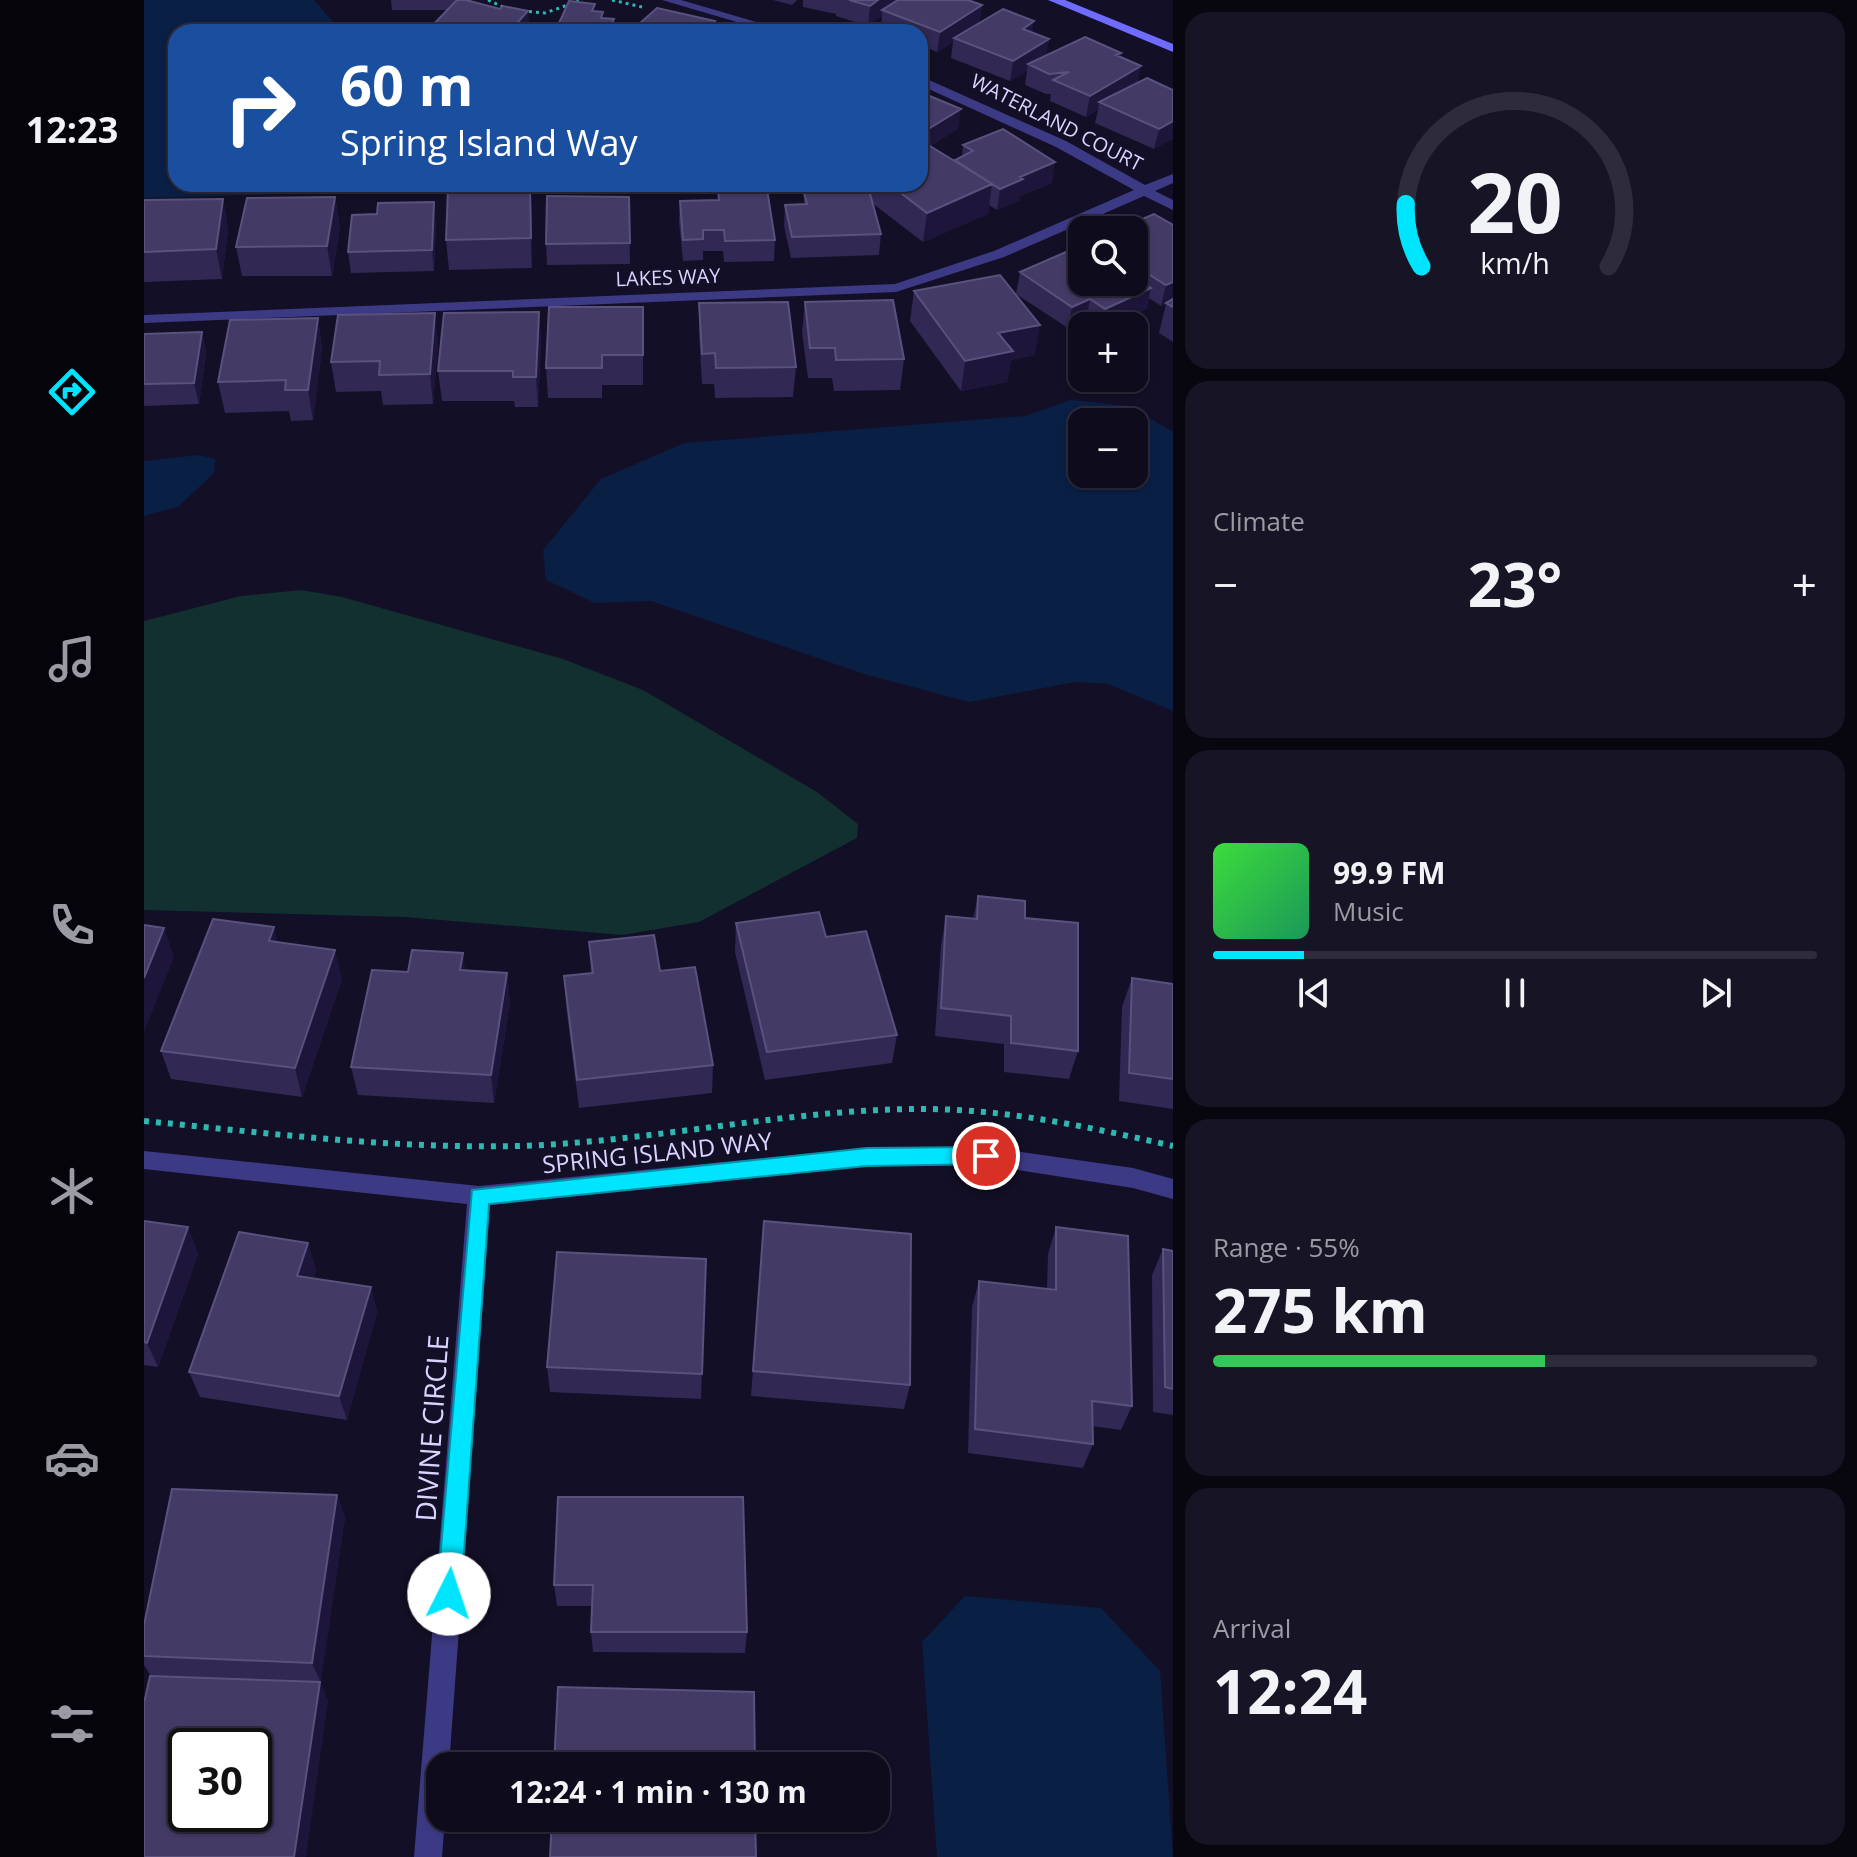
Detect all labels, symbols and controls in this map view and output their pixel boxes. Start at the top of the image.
text: 60 m [340,46,474,122]
icon: right [208,56,312,160]
street label: WATERLAND COURT [966,67,1148,177]
text: 12:23 [26,105,118,154]
text: Spring Island Way [340,118,638,167]
text: 20 [1467,143,1563,256]
map controls [1068,216,1148,488]
button: search [1068,216,1148,296]
text: km/h [1480,243,1550,282]
street label: LAKES WAY [615,262,722,292]
button: + [1068,312,1148,392]
icon: directions [44,364,100,420]
button: − [1068,408,1148,488]
text: Climate [1213,503,1305,539]
text: 23° [1468,543,1562,625]
text: − [1213,554,1238,614]
text: + [1792,554,1817,614]
icon: music [44,631,100,687]
text: 99.9 FM [1333,852,1446,893]
text: Music [1333,893,1404,929]
icon: phone [44,897,100,953]
icon: previous [1292,971,1336,1015]
icon: pause [1493,971,1537,1015]
icon: next [1694,971,1738,1015]
pin [952,1122,1020,1190]
street label: SPRING ISLAND WAY [540,1123,774,1180]
icon: arrive [964,1134,1008,1178]
icon: climate [44,1163,100,1219]
text: Range · 55% [1213,1229,1360,1265]
text: 275 km [1213,1269,1428,1351]
street label: DIVINE CIRCLE [406,1333,456,1523]
icon: car [44,1430,100,1486]
position arrow [407,1552,491,1636]
text: Arrival [1213,1610,1291,1646]
text: 12:24 [1213,1650,1367,1732]
icon: filters [44,1696,100,1752]
speed limit sign: 30 [168,1728,272,1832]
text: 12:24 · 1 min · 130 m [509,1771,807,1812]

